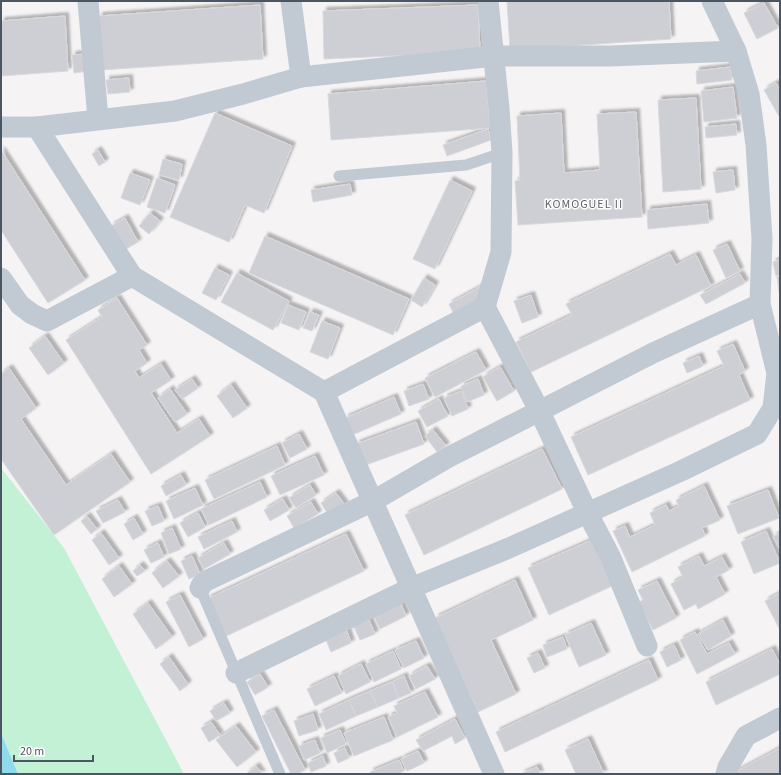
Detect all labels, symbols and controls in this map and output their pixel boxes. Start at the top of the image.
district label: KOMOGUEL II [545,196,623,213]
scale bar [14,737,93,763]
text: 20 m [20,743,44,760]

